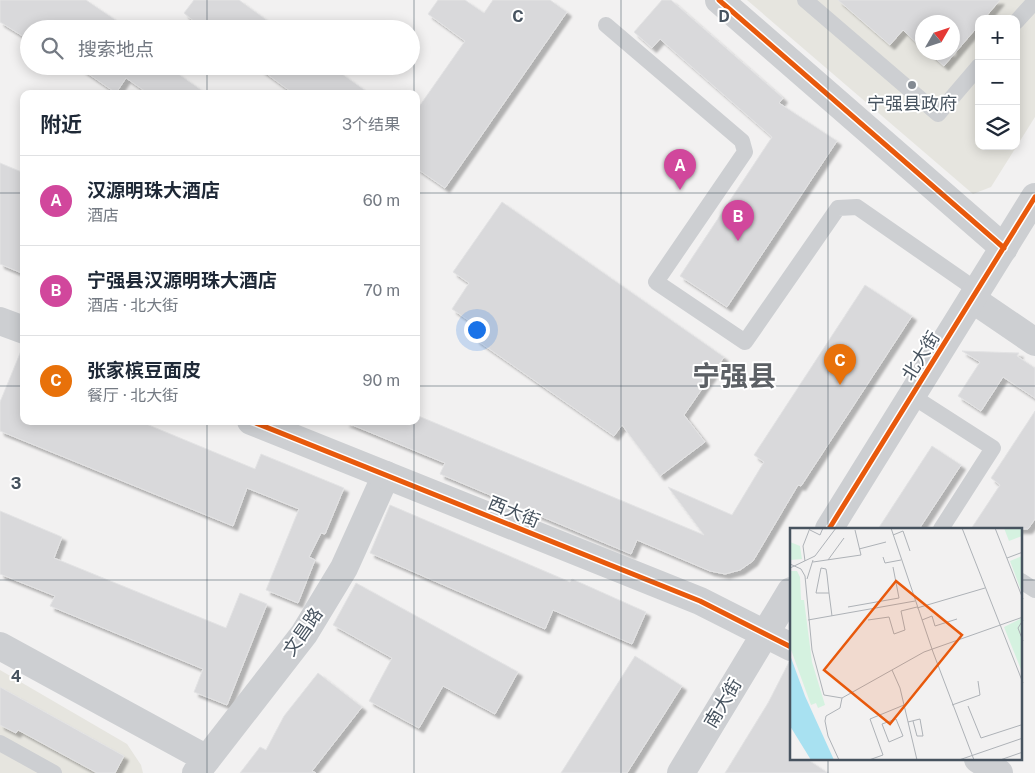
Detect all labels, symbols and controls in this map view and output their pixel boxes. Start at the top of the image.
text: C [512,7,524,26]
text: D [718,7,730,26]
north arrow [915,15,960,60]
map controls [975,15,1020,150]
button: + [975,15,1020,60]
search box [20,20,420,75]
icon: search [38,34,66,62]
text: 搜索地点 [78,38,154,60]
button: − [975,60,1020,105]
marker: 宁强县政府 [906,79,918,91]
place label: 宁强县政府 [867,93,957,114]
button: layers [975,105,1020,150]
text: 附近 [40,112,82,137]
text: 3个结果 [342,115,400,134]
pin: A [664,149,696,190]
text: 汉源明珠大酒店 [87,179,220,201]
text: A [50,191,62,210]
text: 60 m [363,191,400,210]
pin: B [722,200,754,241]
text: 酒店 [87,206,119,225]
text: 宁强县汉源明珠大酒店 [87,269,277,291]
text: B [51,281,61,300]
text: 70 m [363,281,400,300]
text: 酒店 · 北大街 [87,296,178,315]
your location [464,317,490,343]
street label: 北大街 [897,327,944,384]
pin: C [824,344,856,385]
text: 张家槟豆面皮 [87,359,201,381]
district label: 宁强县 [692,359,776,392]
text: C [50,371,62,390]
text: 90 m [363,371,400,390]
text: 餐厅 · 北大街 [87,386,178,405]
text: 3 [11,474,21,493]
street label: 西大街 [485,492,543,531]
inset map [790,528,1022,760]
street label: 文昌路 [279,604,327,660]
text: 4 [11,667,22,686]
street label: 南大街 [700,674,745,731]

